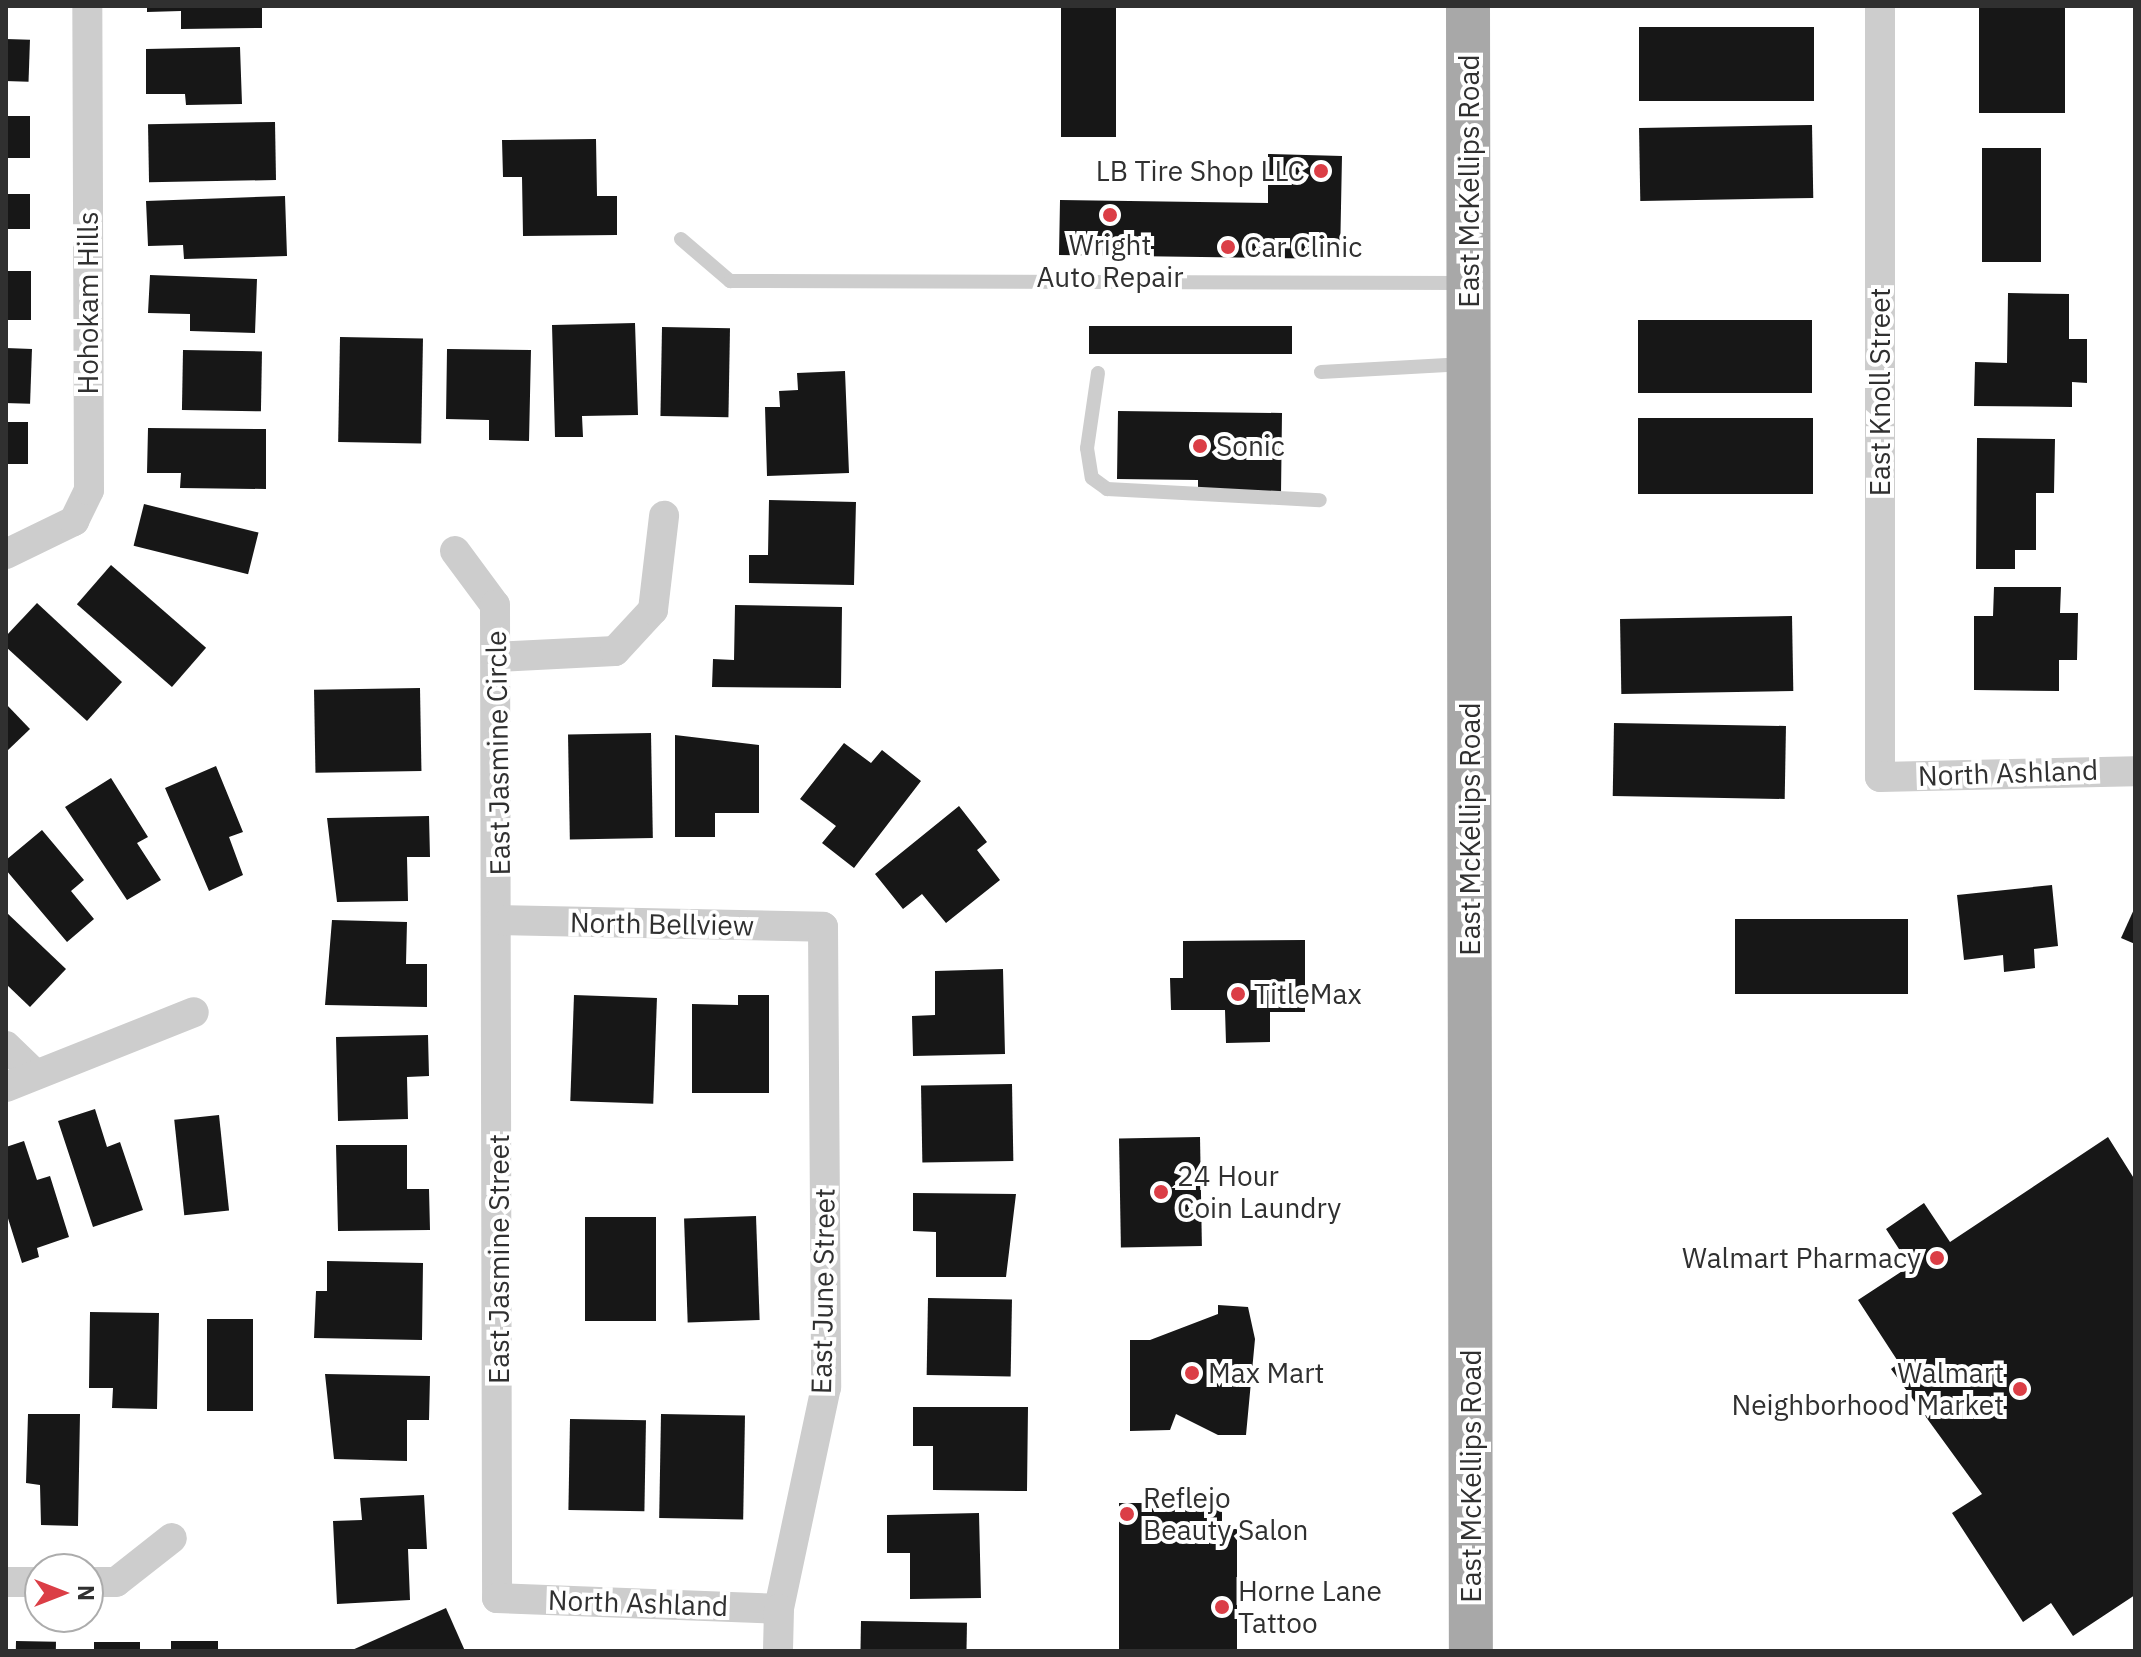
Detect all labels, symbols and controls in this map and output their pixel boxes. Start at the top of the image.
street label: East McKellips Road [1452,54,1486,308]
place label: LB Tire Shop LLC [1096,154,1305,188]
marker: LB Tire Shop LLC [1312,162,1330,180]
marker: Wright Auto Repair [1101,206,1119,224]
street label: Hohokam Hills [71,211,105,395]
place label: Wright Auto Repair [1036,228,1184,294]
place label: Car Clinic [1244,230,1362,264]
marker: Car Clinic [1219,238,1237,256]
street label: East Knoll Street [1863,288,1897,496]
place label: Sonic [1216,429,1285,463]
marker: Sonic [1191,437,1209,455]
street label: East Jasmine Circle [479,630,517,876]
street label: East McKellips Road [1453,702,1487,956]
street label: North Ashland [1917,753,2099,793]
street label: North Bellview [570,906,754,942]
place label: TitleMax [1254,977,1362,1011]
marker: TitleMax [1229,985,1247,1003]
street label: East Jasmine Street [482,1134,516,1384]
place label: 24 Hour Coin Laundry [1177,1159,1341,1225]
marker: 24 Hour Coin Laundry [1152,1183,1170,1201]
street label: East June Street [804,1188,842,1394]
place label: Walmart Pharmacy [1682,1241,1921,1275]
marker: Walmart Pharmacy [1928,1249,1946,1267]
street label: East McKellips Road [1454,1349,1488,1603]
place label: Max Mart [1208,1356,1324,1390]
place label: Walmart Neighborhood Market [1731,1356,2004,1422]
marker: Max Mart [1183,1364,1201,1382]
marker: Walmart Neighborhood Market [2011,1380,2029,1398]
place label: Reflejo Beauty Salon [1143,1481,1308,1547]
marker: Reflejo Beauty Salon [1118,1505,1136,1523]
north arrow [24,1553,104,1633]
place label: Horne Lane Tattoo [1238,1574,1382,1640]
street label: North Ashland [547,1583,729,1623]
text: N [72,1585,101,1601]
marker: Horne Lane Tattoo [1213,1598,1231,1616]

